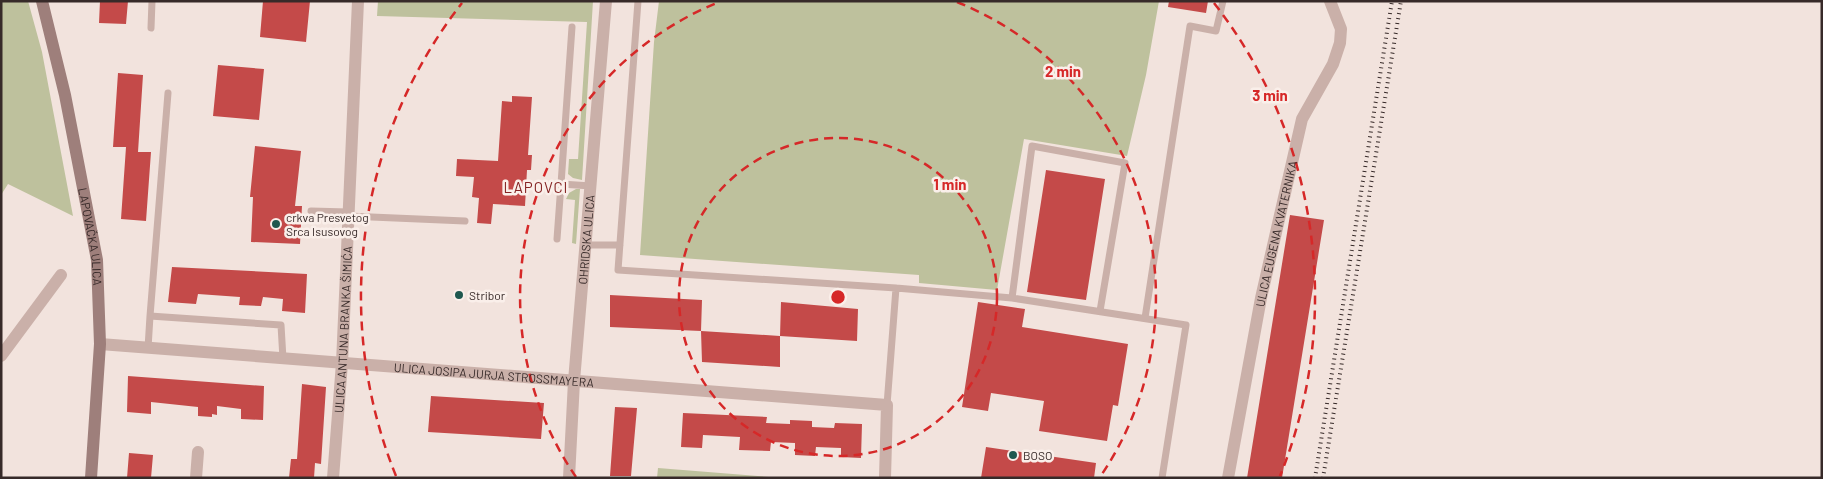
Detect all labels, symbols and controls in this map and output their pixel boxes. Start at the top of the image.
text: 2 min [1045,62,1081,80]
text: 3 min [1252,86,1288,104]
street label: ULICA EUGENA KVATERNIKA [1253,159,1299,308]
text: 1 min [934,175,966,193]
district label: LAPOVCI [504,178,568,196]
street label: LAPOVAČKA ULICA [76,187,105,286]
street label: OHRIDSKA ULICA [575,194,597,285]
place label: crkva Presvetog Srca Isusovog [286,210,369,238]
marker: crkva Presvetog Srca Isusovog [270,218,282,230]
street label: ULICA ANTUNA BRANKA ŠIMIĆA [331,246,354,413]
place label: Stribor [469,288,506,302]
centre of rings [829,288,847,306]
marker: Stribor [453,289,465,301]
street label: ULICA JOSIPA JURJA STROSSMAYERA [393,360,594,389]
place label: BOSO [1023,448,1052,462]
marker: BOSO [1007,449,1019,461]

